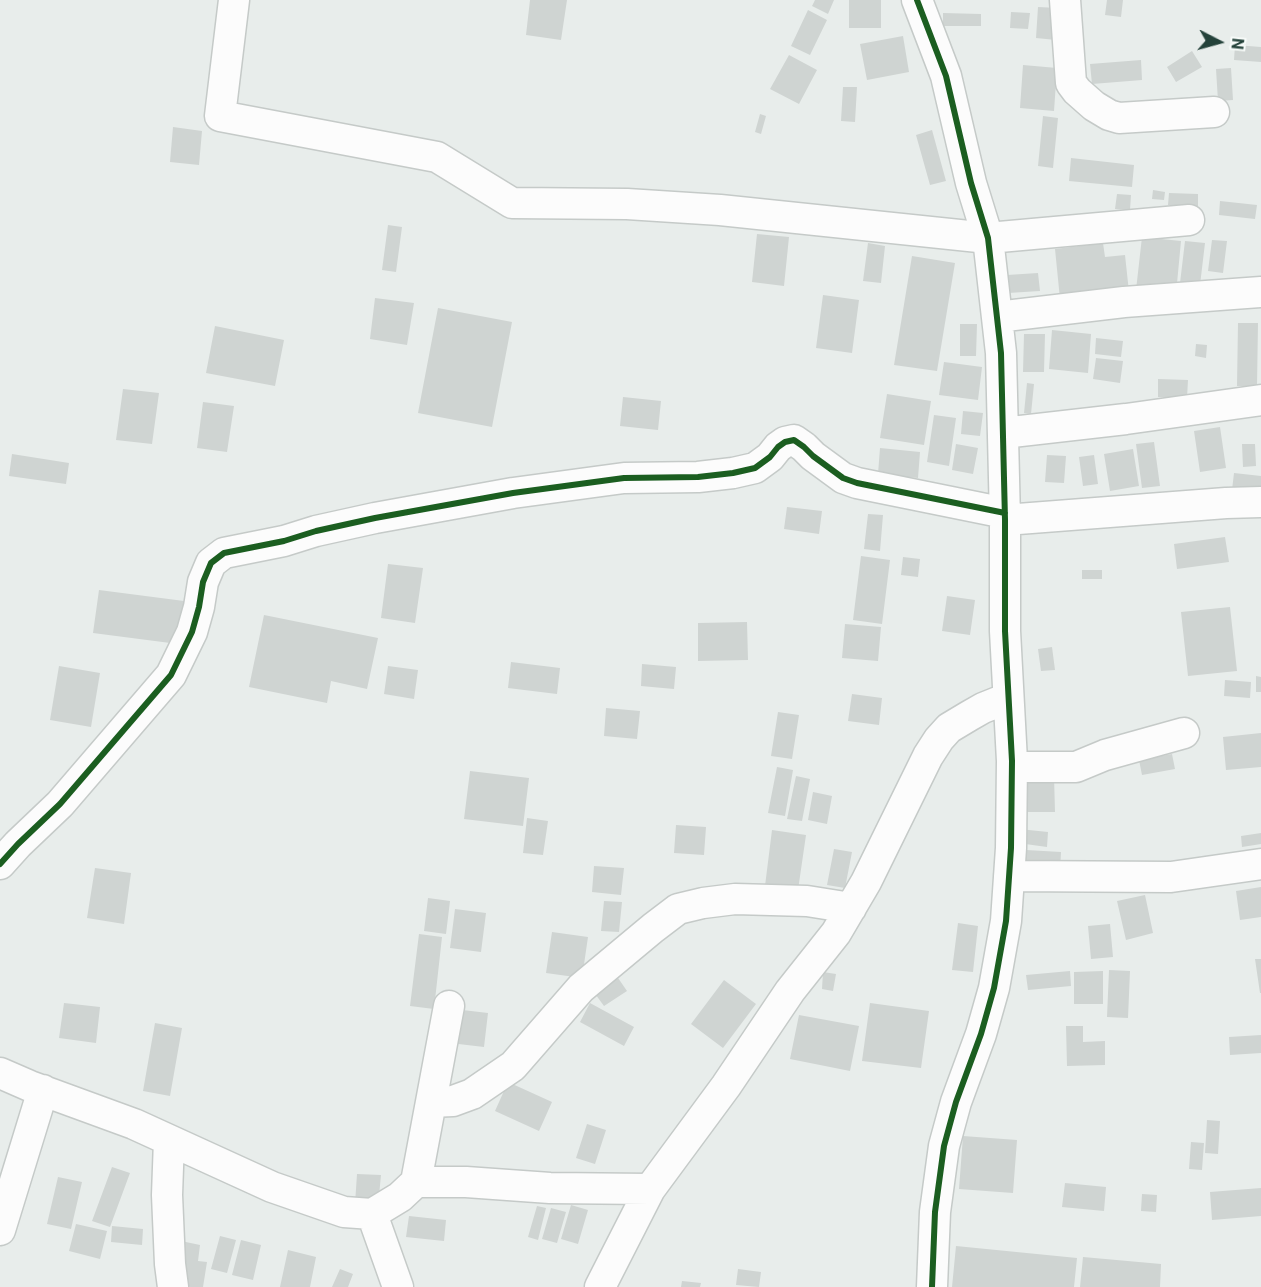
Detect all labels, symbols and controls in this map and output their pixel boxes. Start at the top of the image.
north arrow [1189,12,1249,72]
text: N [1227,37,1247,51]

